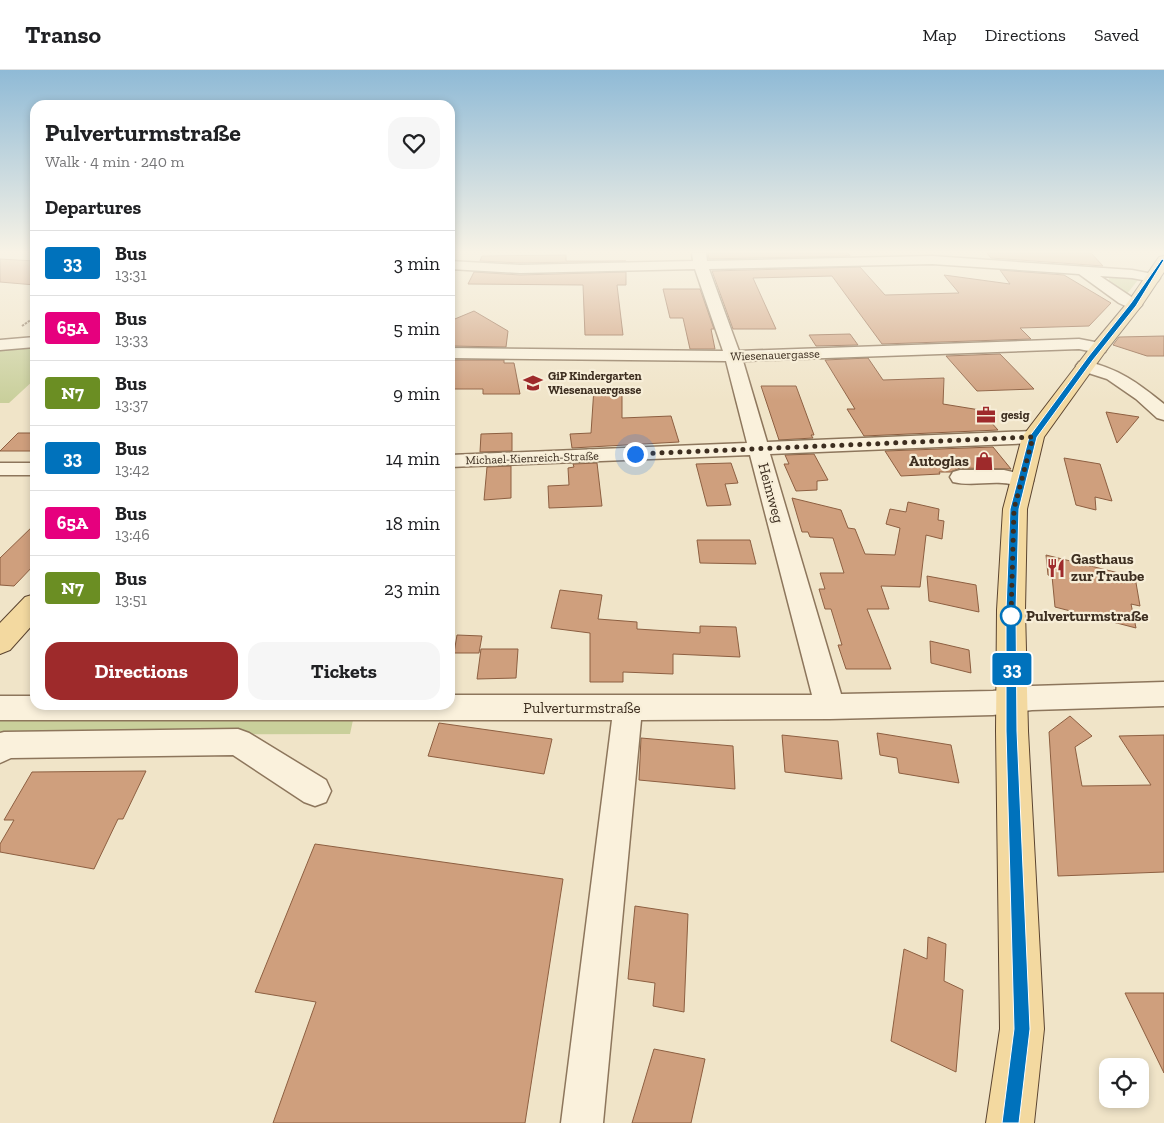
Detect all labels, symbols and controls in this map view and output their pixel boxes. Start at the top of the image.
text: Transo [25,20,101,49]
text: Map [922,24,957,46]
text: Directions [985,24,1066,46]
text: Saved [1094,24,1139,46]
button: heart [388,117,440,169]
text: Pulverturmstraße [45,118,241,147]
text: Walk · 4 min · 240 m [45,152,184,171]
text: Departures [45,196,141,219]
text: Bus [115,242,147,265]
text: 33 [63,252,82,274]
text: 3 min [394,252,440,275]
text: 13:31 [115,265,147,284]
text: Bus [115,307,147,330]
text: 65A [57,317,88,339]
text: 5 min [393,317,440,340]
text: 13:33 [115,330,148,349]
street label: Wiesenauergasse [730,346,820,364]
place label: GiP Kindergarten Wiesenauergasse [548,369,642,397]
text: Bus [115,372,147,395]
school or university icon: GiP Kindergarten Wiesenauergasse [522,372,544,394]
text: N7 [61,382,84,404]
text: 9 min [393,382,440,405]
text: 13:37 [115,395,148,414]
office icon: gesig [975,404,997,426]
place label: gesig [1001,408,1030,422]
text: Bus [115,437,147,460]
your location [623,442,648,467]
text: 33 [63,447,82,469]
text: 14 min [386,447,440,470]
street label: Michael-Kienreich-Straße [465,449,599,467]
shop icon: Autoglas [973,450,995,472]
place label: Autoglas [909,452,969,470]
text: 13:42 [115,460,149,479]
street label: Heimweg [754,461,788,525]
text: Bus [115,502,147,525]
text: 65A [57,512,88,534]
text: 18 min [386,512,440,535]
text: 13:46 [115,525,150,544]
place label: Gasthaus zur Traube [1071,550,1144,585]
restaurant icon: Gasthaus zur Traube [1045,557,1067,579]
text: Bus [115,567,147,590]
text: N7 [61,577,84,599]
text: 23 min [384,577,440,600]
text: 13:51 [115,590,147,609]
marker: Pulverturmstraße [1000,605,1022,627]
place label: Pulverturmstraße [1026,607,1148,625]
button: Directions [45,642,238,700]
button: Tickets [248,642,440,700]
line badge: 33 [990,653,1034,685]
text: 33 [1002,658,1022,680]
street label: Pulverturmstraße [523,699,641,717]
map controls [1099,1058,1149,1108]
button: locate [1099,1058,1149,1108]

